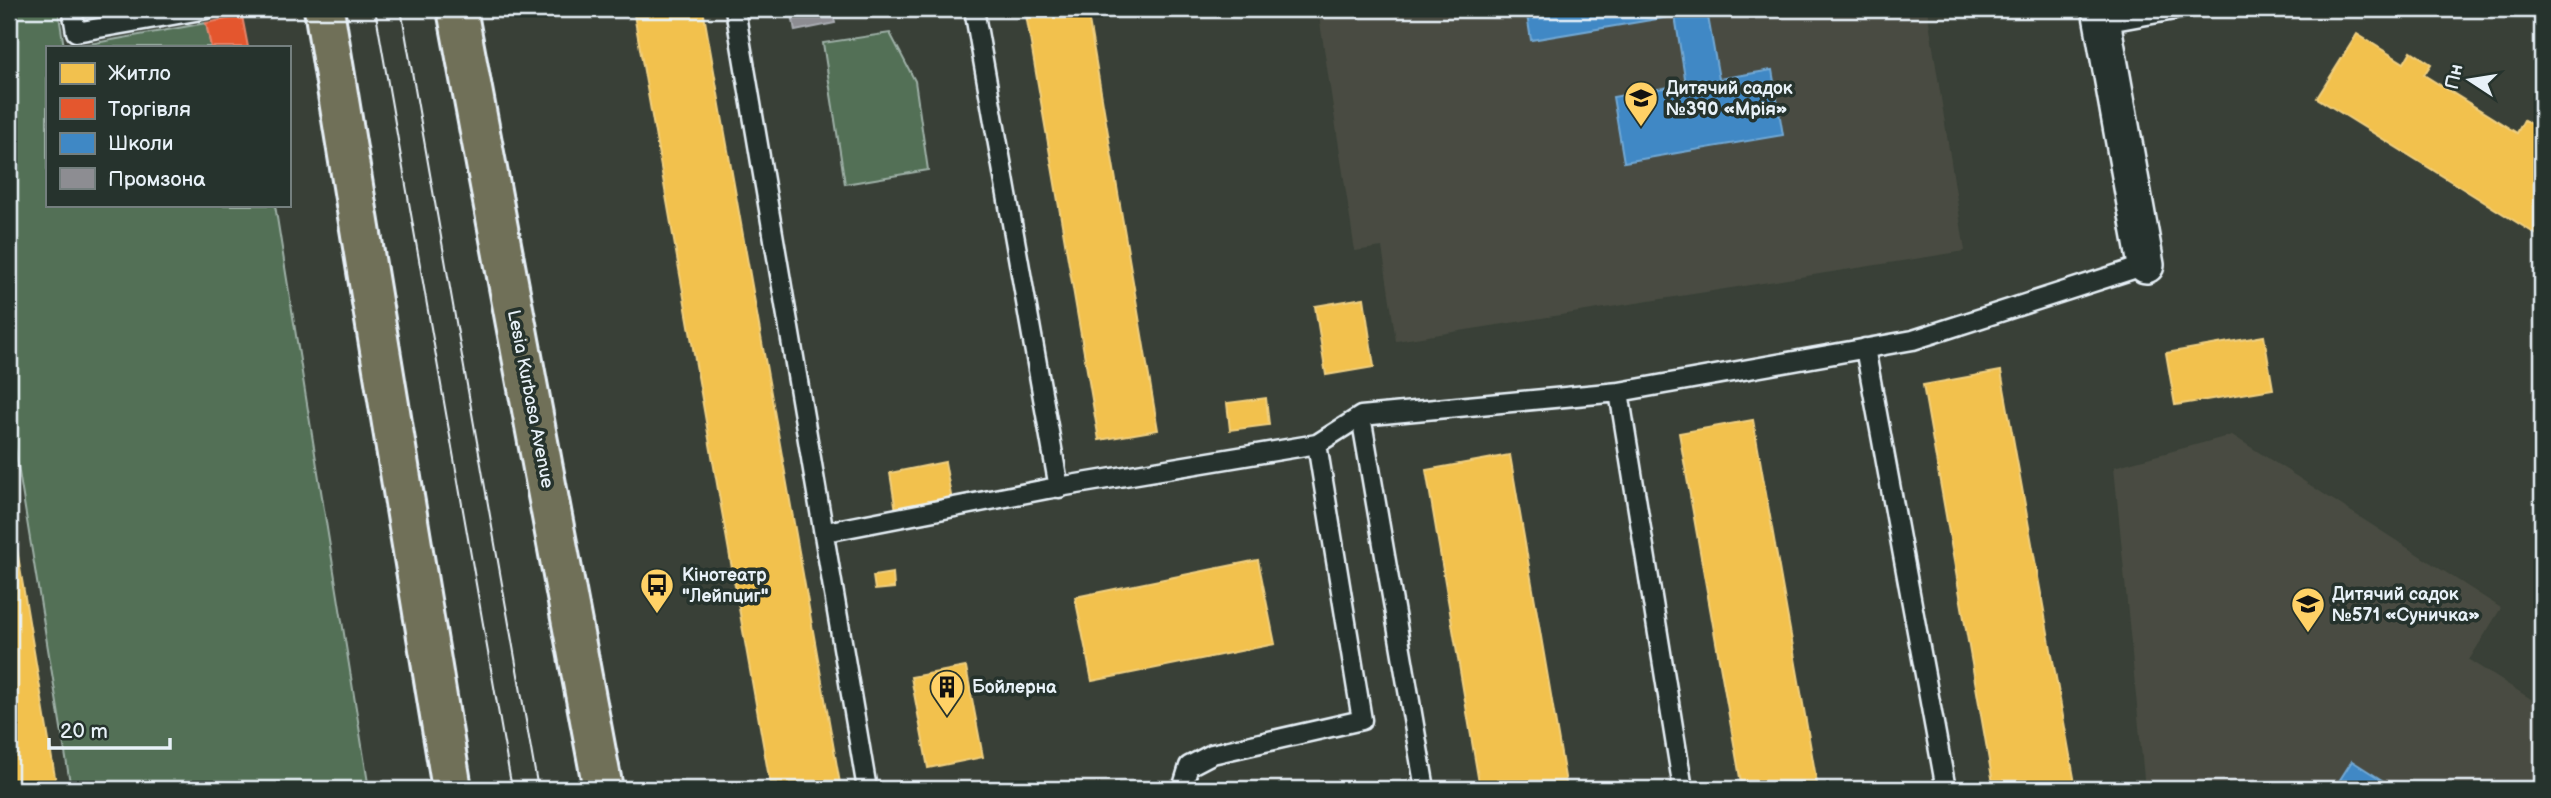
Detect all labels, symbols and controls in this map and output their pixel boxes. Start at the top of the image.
legend [46,46,290,206]
north arrow [2436,46,2506,116]
text: Житло [108,61,171,86]
text: Пн [2441,62,2469,92]
place label: Дитячий садок №390 «Мрія» [1666,78,1793,120]
school or university icon: Дитячий садок №390 «Мрія» [1622,79,1660,128]
text: Торгівля [108,97,191,122]
text: Школи [108,131,174,156]
text: Промзона [108,167,206,192]
street label: Lesia Kurbasa Avenue [503,308,558,490]
place label: Кінотеатр "Лейпциг" [682,565,769,607]
bus stop icon: Кінотеатр "Лейпциг" [638,566,676,615]
place label: Дитячий садок №571 «Суничка» [2332,584,2480,626]
school or university icon: Дитячий садок №571 «Суничка» [2289,585,2327,634]
building icon: Бойлерна [928,668,966,717]
place label: Бойлерна [972,677,1057,698]
scale bar [49,707,170,751]
text: 20 m [60,719,108,744]

